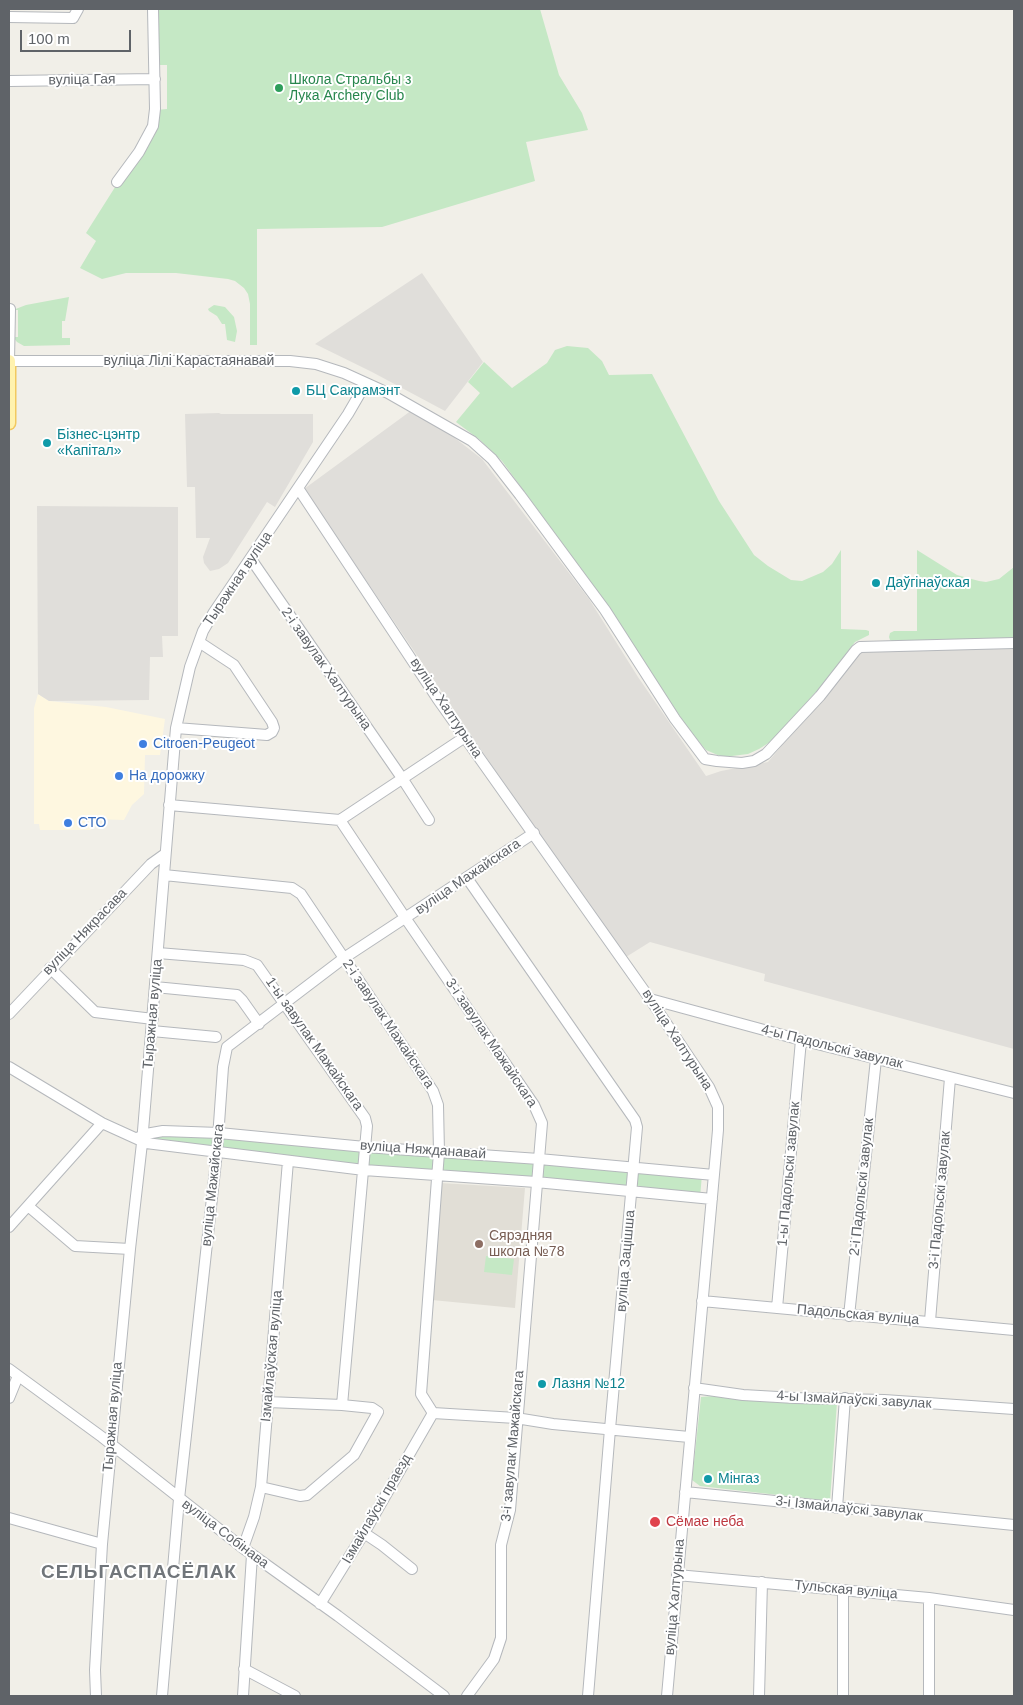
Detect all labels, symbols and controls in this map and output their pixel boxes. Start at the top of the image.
scale bar [22,20,134,52]
text: 100 m [28,30,70,47]
street label: вуліца Гая [48,71,116,89]
place label: Школа Стральбы з Лука Archery Club [289,72,411,104]
marker: Школа Стральбы з Лука Archery Club [273,82,285,94]
street label: вуліца Лілі Карастаянавай [104,353,274,369]
place label: БЦ Сакрамэнт [306,383,400,399]
marker: БЦ Сакрамэнт [290,385,302,397]
place label: Бізнес-цэнтр «Капітал» [57,427,140,460]
marker: Бізнес-цэнтр «Капітал» [41,437,53,449]
street label: Тыражная вуліца [200,528,276,630]
place label: Даўгінаўская [886,575,970,591]
marker: Даўгінаўская [870,577,882,589]
street label: 2-і завулак Халтурына [277,605,375,733]
street label: вуліца Халтурына [406,655,486,761]
place label: Citroen-Peugeot [153,736,255,752]
marker: Citroen-Peugeot [137,738,149,750]
place label: На дорожку [129,768,205,784]
marker: На дорожку [113,770,125,782]
place label: СТО [78,815,106,831]
marker: СТО [62,817,74,829]
street label: вуліца Мажайскага [412,836,524,918]
street label: вуліца Някрасава [39,885,131,979]
street label: 2-і завулак Мажайскага [339,956,437,1092]
street label: Тыражная вуліца [140,958,166,1070]
street label: 1-ы завулак Мажайскага [262,974,366,1114]
street label: 3-і завулак Мажайскага [442,975,540,1111]
street label: вуліца Халтурына [638,986,716,1094]
street label: 4-ы Падольскі завулак [759,1021,905,1073]
street label: 1-ы Падольскі завулак [774,1101,804,1247]
street label: 2-і Падольскі завулак [846,1117,878,1257]
street label: вуліца Мажайскага [198,1123,228,1247]
street label: 3-і Падольскі завулак [926,1130,954,1270]
street label: вуліца Няжданавай [359,1137,487,1163]
street label: вуліца Зацішша [613,1209,639,1313]
place label: Сярэдняя школа №78 [489,1228,564,1260]
marker: Сярэдняя школа №78 [473,1238,485,1250]
street label: Ізмайлаўская вуліца [258,1289,286,1423]
street label: Падольская вуліца [796,1301,920,1329]
street label: Тыражная вуліца [100,1361,126,1473]
street label: 3-і завулак Мажайскага [498,1370,528,1522]
place label: Лазня №12 [552,1376,625,1392]
marker: Лазня №12 [536,1378,548,1390]
street label: 4-ы Ізмайлаўскі завулак [776,1388,932,1412]
street label: Ізмайлаўскі праезд [339,1451,415,1567]
place label: Мінгаз [718,1471,759,1487]
marker: Мінгаз [702,1473,714,1485]
street label: 3-і Ізмайлаўскі завулак [774,1493,924,1525]
street label: вуліца Собінава [178,1496,272,1572]
place label: Сёмае неба [666,1514,744,1530]
marker: Сёмае неба [648,1515,662,1529]
street label: вуліца Халтурына [662,1538,688,1656]
district label: СЕЛЬГАСПАСЁЛАК [39,1562,239,1584]
street label: Тульская вуліца [794,1577,898,1603]

